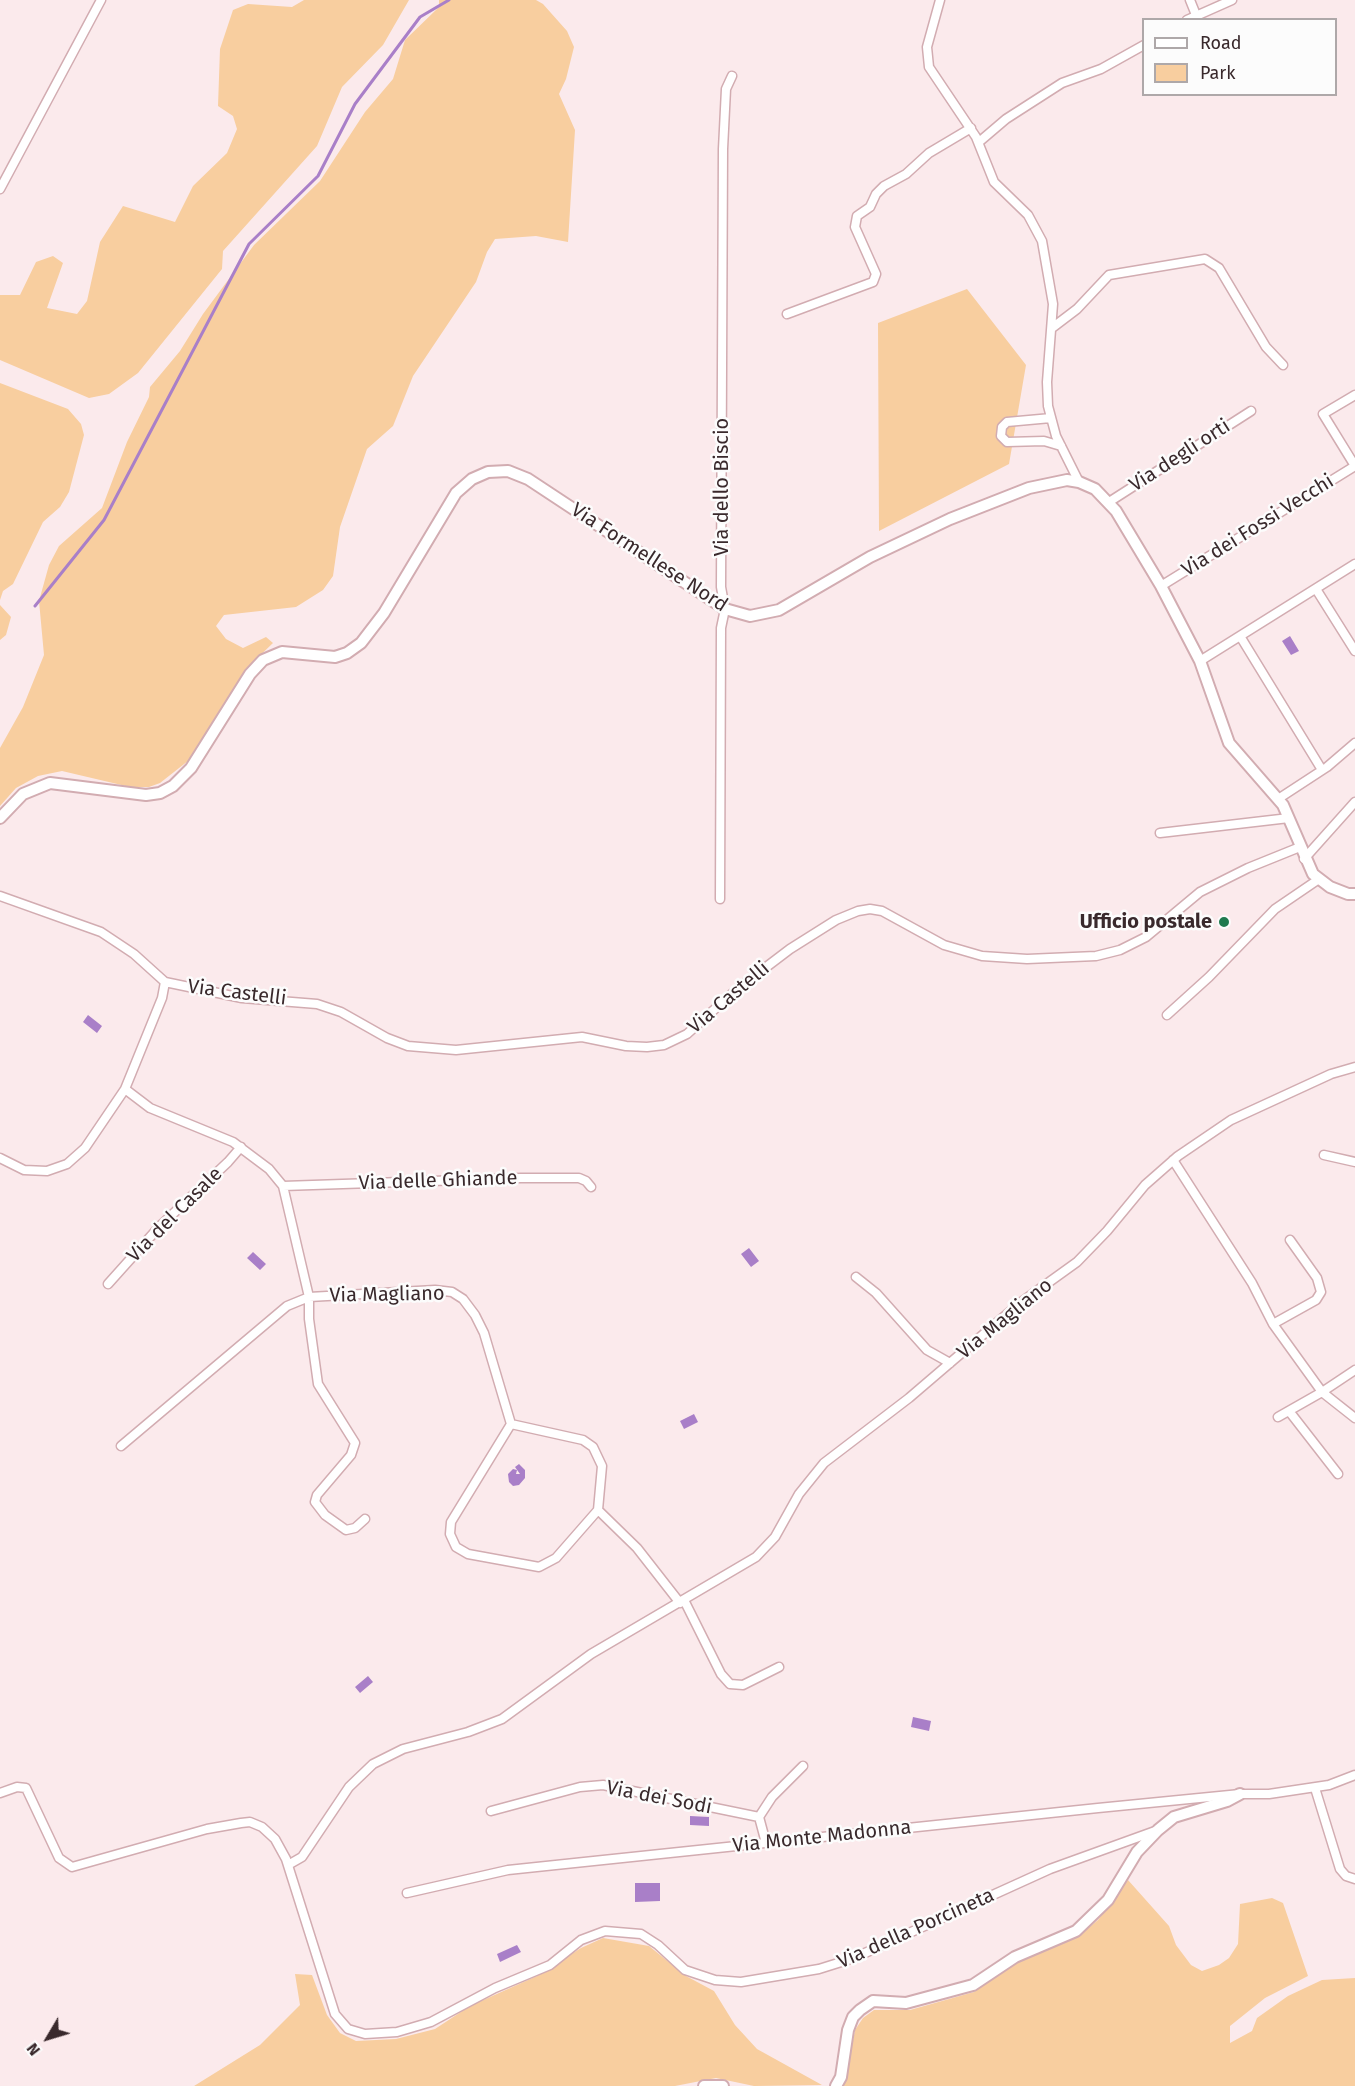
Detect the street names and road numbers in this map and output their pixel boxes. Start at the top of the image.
street label: Via degli orti [1125,415,1235,497]
street label: Via dello Biscio [710,418,734,556]
street label: Via dei Fossi Vecchi [1178,470,1338,582]
street label: Via Formellese Nord [566,498,732,618]
street label: Via Castelli [683,957,775,1039]
street label: Via Castelli [186,975,288,1011]
street label: Via del Casale [122,1162,228,1268]
street label: Via delle Ghiande [358,1166,518,1196]
street label: Via Magliano [953,1273,1057,1365]
street label: Via Magliano [329,1282,445,1308]
street label: Via dei Sodi [604,1776,714,1820]
street label: Via Monte Madonna [732,1816,912,1858]
street label: Via della Porcineta [834,1884,998,1974]

